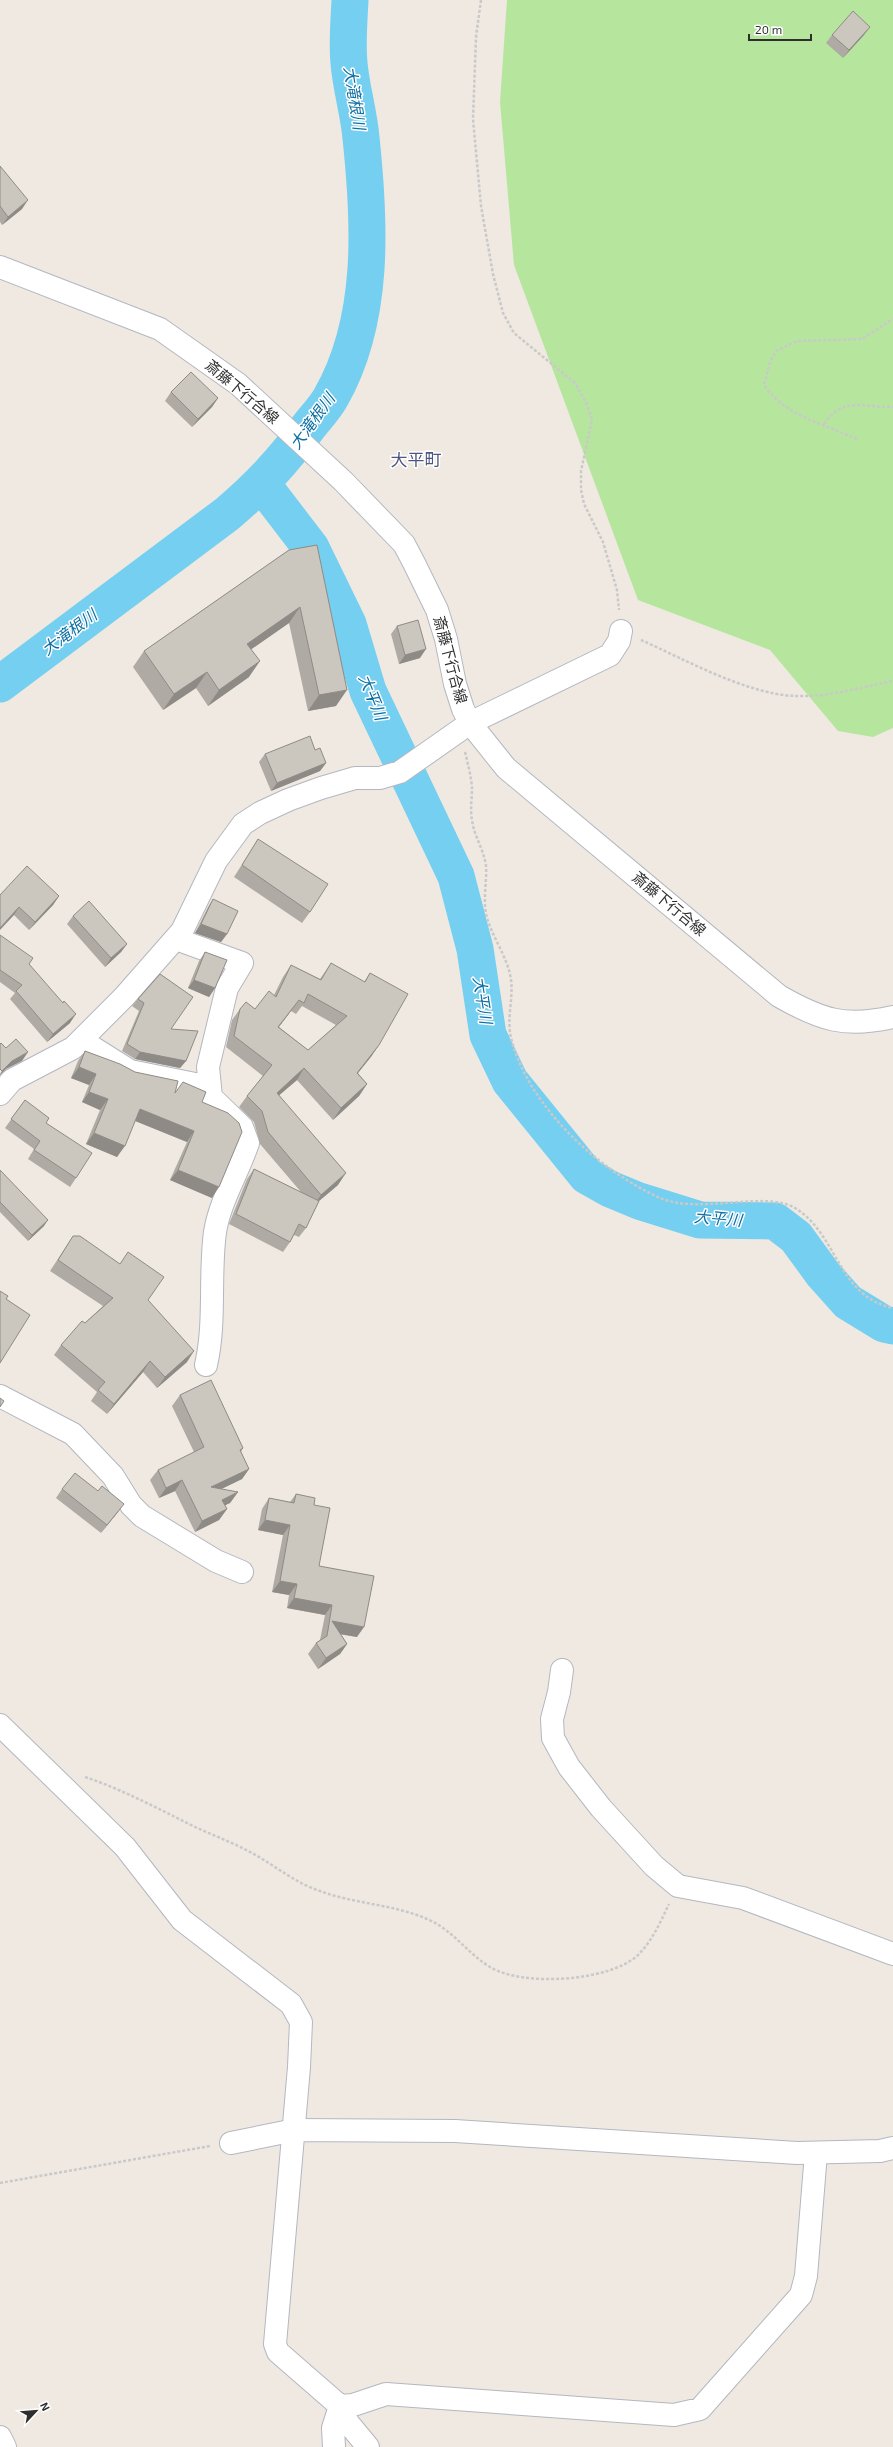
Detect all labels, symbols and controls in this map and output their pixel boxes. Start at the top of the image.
scale bar [749,16,811,42]
text: 20 m [755,22,782,36]
water label: 大滝根川 [341,65,370,133]
street label: 斎藤下行合線 [202,355,283,427]
water label: 大滝根川 [285,388,339,452]
district label: 大平町 [391,449,442,469]
water label: 大滝根川 [37,604,102,658]
street label: 斎藤下行合線 [431,614,471,706]
water label: 大平川 [356,671,392,724]
street label: 斎藤下行合線 [629,867,710,939]
water label: 大平川 [470,975,497,1027]
water label: 大平川 [693,1206,745,1229]
north arrow [16,2391,56,2431]
text: N [38,2400,53,2413]

